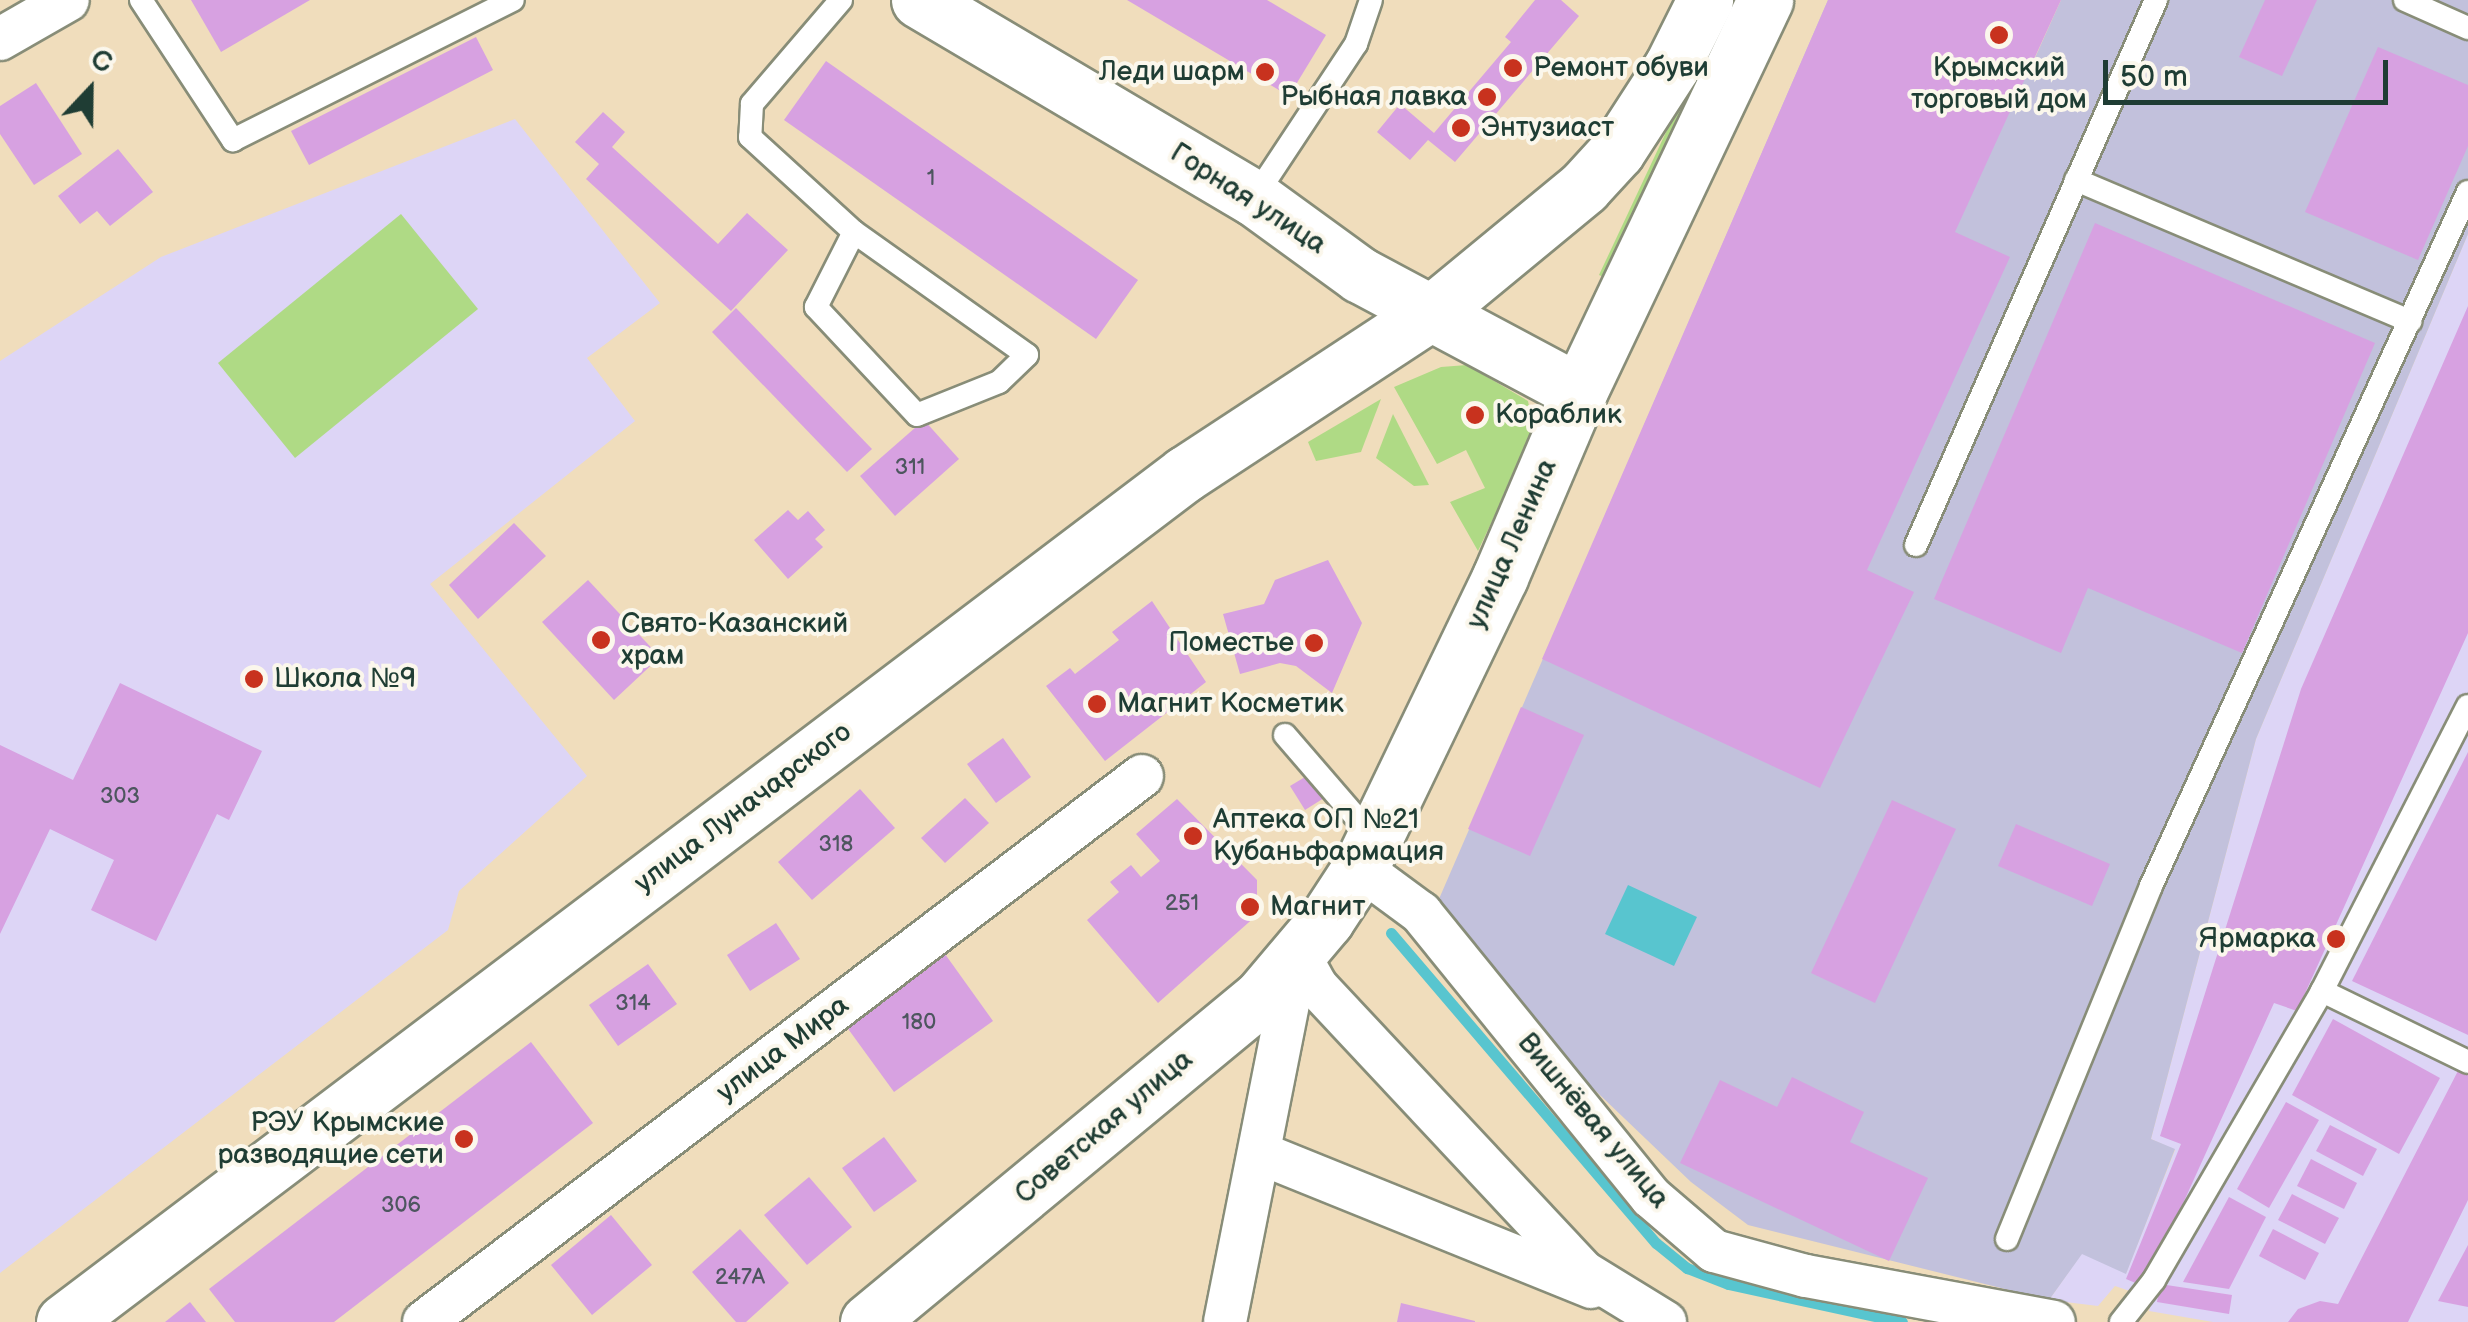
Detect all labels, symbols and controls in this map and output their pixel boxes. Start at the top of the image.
marker: Крымский торговый дом [1988,24,2010,46]
north arrow [40,40,140,140]
scale bar [2108,40,2393,102]
text: С [86,43,117,81]
place label: Ремонт обуви [1533,51,1709,85]
place label: Крымский торговый дом [1911,51,2087,117]
place label: Леди шарм [1099,55,1245,89]
marker: Ремонт обуви [1502,57,1524,79]
text: 50 m [2120,59,2188,95]
marker: Леди шарм [1254,61,1276,83]
place label: Рыбная лавка [1280,80,1467,114]
marker: Рыбная лавка [1476,86,1498,108]
place label: Энтузиаст [1481,111,1614,145]
marker: Энтузиаст [1450,117,1472,139]
street label: Горная улица [1164,136,1332,262]
house number: 1 [927,166,935,192]
place label: Кораблик [1495,398,1622,432]
marker: Кораблик [1464,404,1486,426]
street label: улица Ленина [1460,454,1564,634]
house number: 311 [895,455,925,481]
place label: Свято-Казанский храм [621,607,848,673]
place label: Поместье [1168,626,1294,660]
marker: Свято-Казанский храм [590,629,612,651]
marker: Поместье [1303,632,1325,654]
place label: Школа №9 [274,662,416,696]
marker: Школа №9 [243,668,265,690]
place label: Магнит Косметик [1117,687,1344,721]
marker: Магнит Косметик [1086,693,1108,715]
street label: улица Луначарского [628,716,858,900]
house number: 303 [100,784,140,810]
place label: Аптека ОП №21 Кубаньфармация [1213,803,1444,869]
marker: Аптека ОП №21 Кубаньфармация [1182,825,1204,847]
house number: 318 [819,832,853,858]
place label: Магнит [1270,890,1365,924]
house number: 251 [1165,891,1199,917]
marker: Магнит [1239,896,1261,918]
place label: Ярмарка [2199,922,2316,956]
marker: Ярмарка [2325,928,2347,950]
street label: улица Мира [710,989,856,1109]
house number: 314 [615,991,651,1017]
house number: 180 [902,1010,936,1036]
street label: Вишнёвая улица [1510,1027,1676,1215]
street label: Советская улица [1008,1043,1200,1211]
place label: РЭУ Крымские разводящие сети [217,1106,444,1172]
marker: РЭУ Крымские разводящие сети [453,1128,475,1150]
house number: 306 [381,1193,421,1219]
house number: 247А [715,1265,765,1291]

